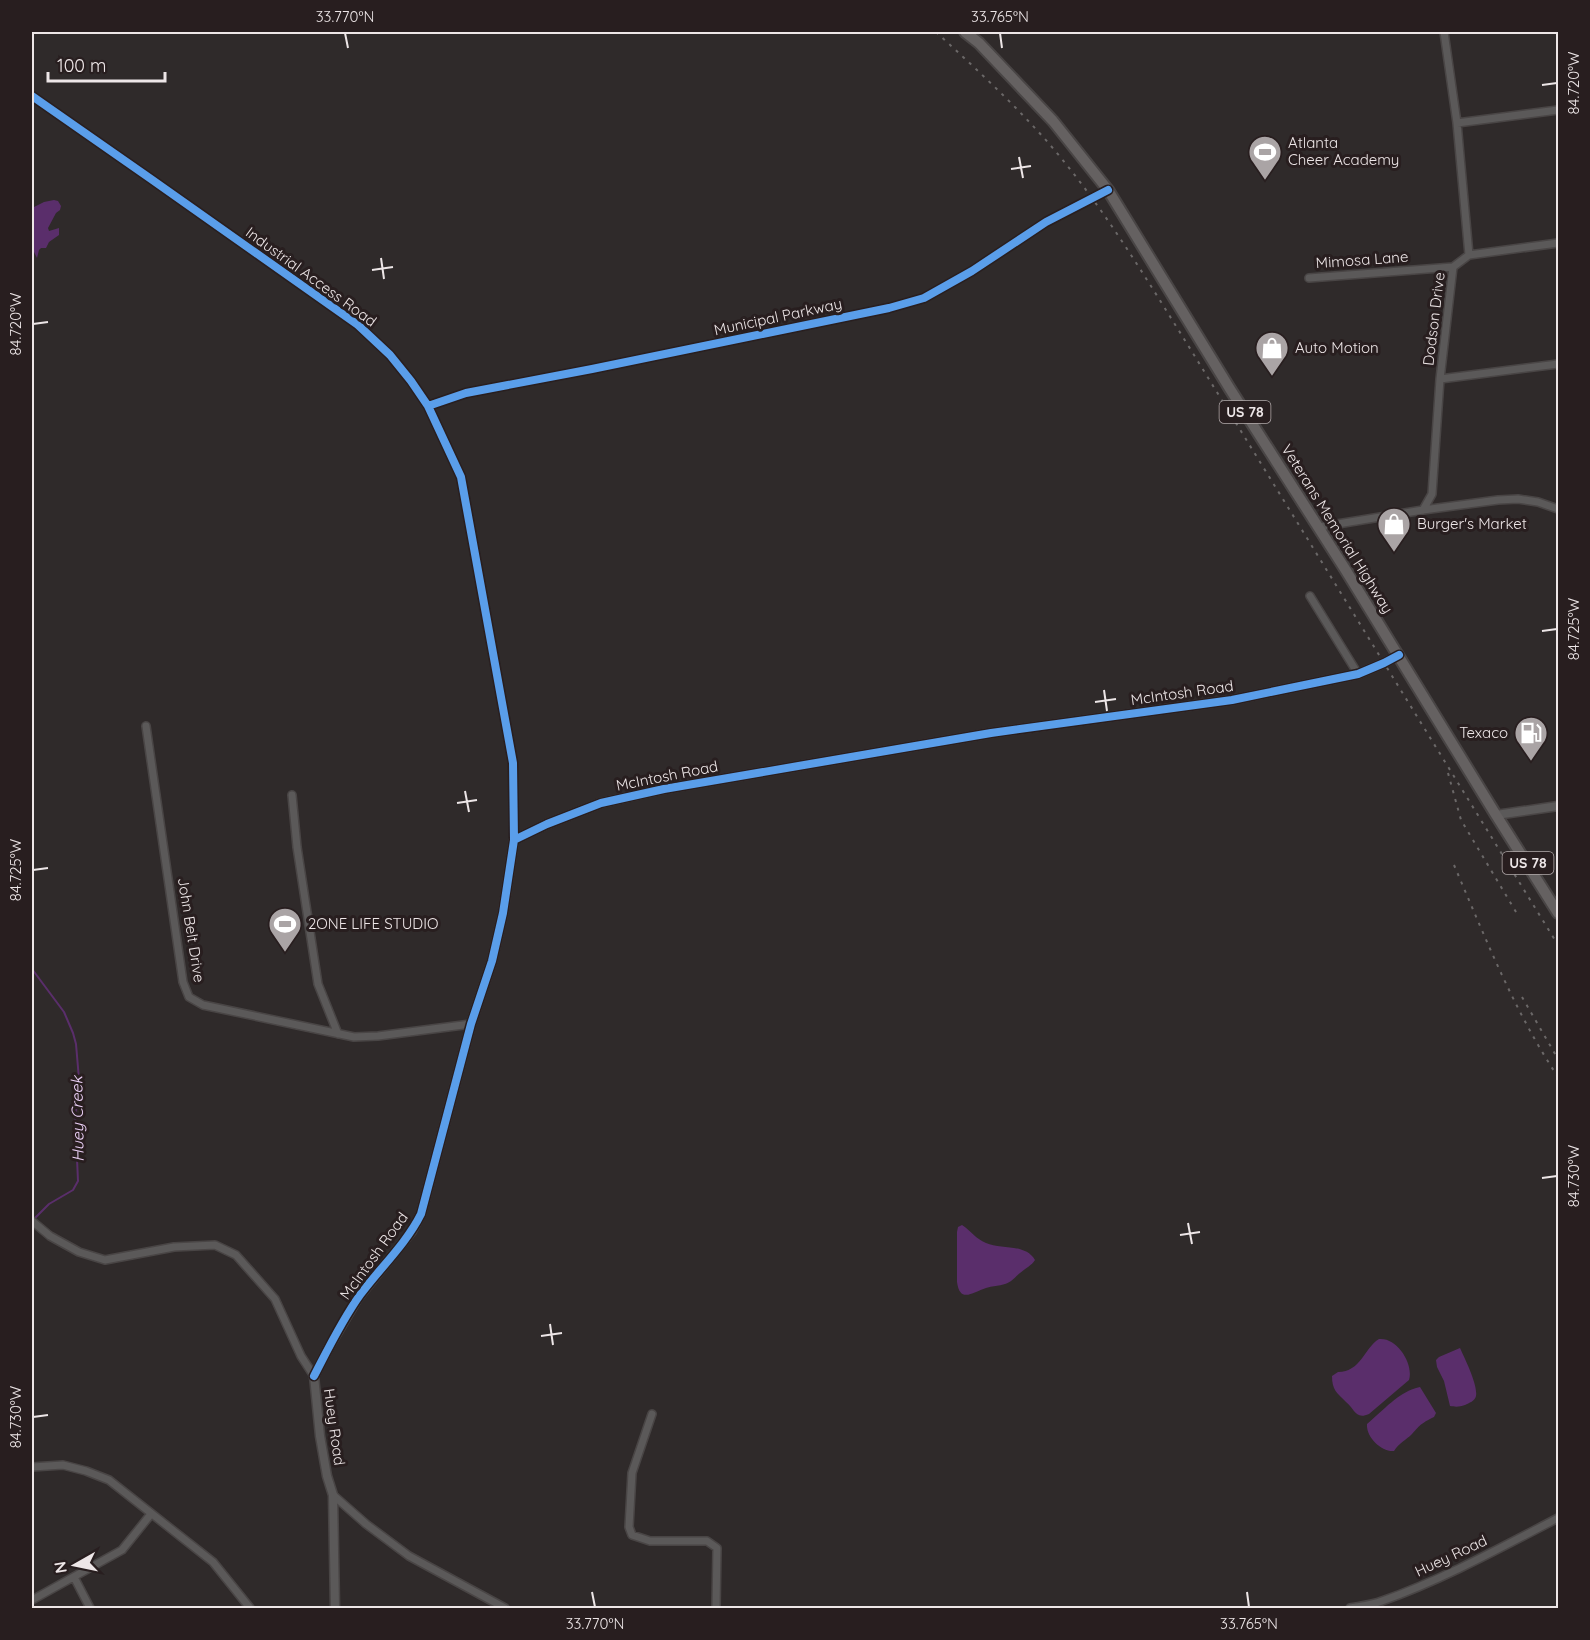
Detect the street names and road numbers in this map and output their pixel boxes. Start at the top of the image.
street label: Industrial Access Road [242,223,380,330]
street label: Mimosa Lane [1315,247,1409,272]
street label: Dodson Drive [1418,271,1449,367]
street label: Municipal Parkway [712,294,844,339]
road number: US 78 [1220,401,1270,423]
street label: Veterans Memorial Highway [1277,441,1397,617]
street label: McIntosh Road [1129,676,1235,709]
street label: McIntosh Road [614,756,720,795]
road number: US 78 [1502,852,1553,874]
street label: John Belt Drive [174,876,209,984]
street label: McIntosh Road [335,1208,412,1303]
street label: Huey Road [320,1387,349,1467]
street label: Huey Road [1412,1531,1490,1581]

